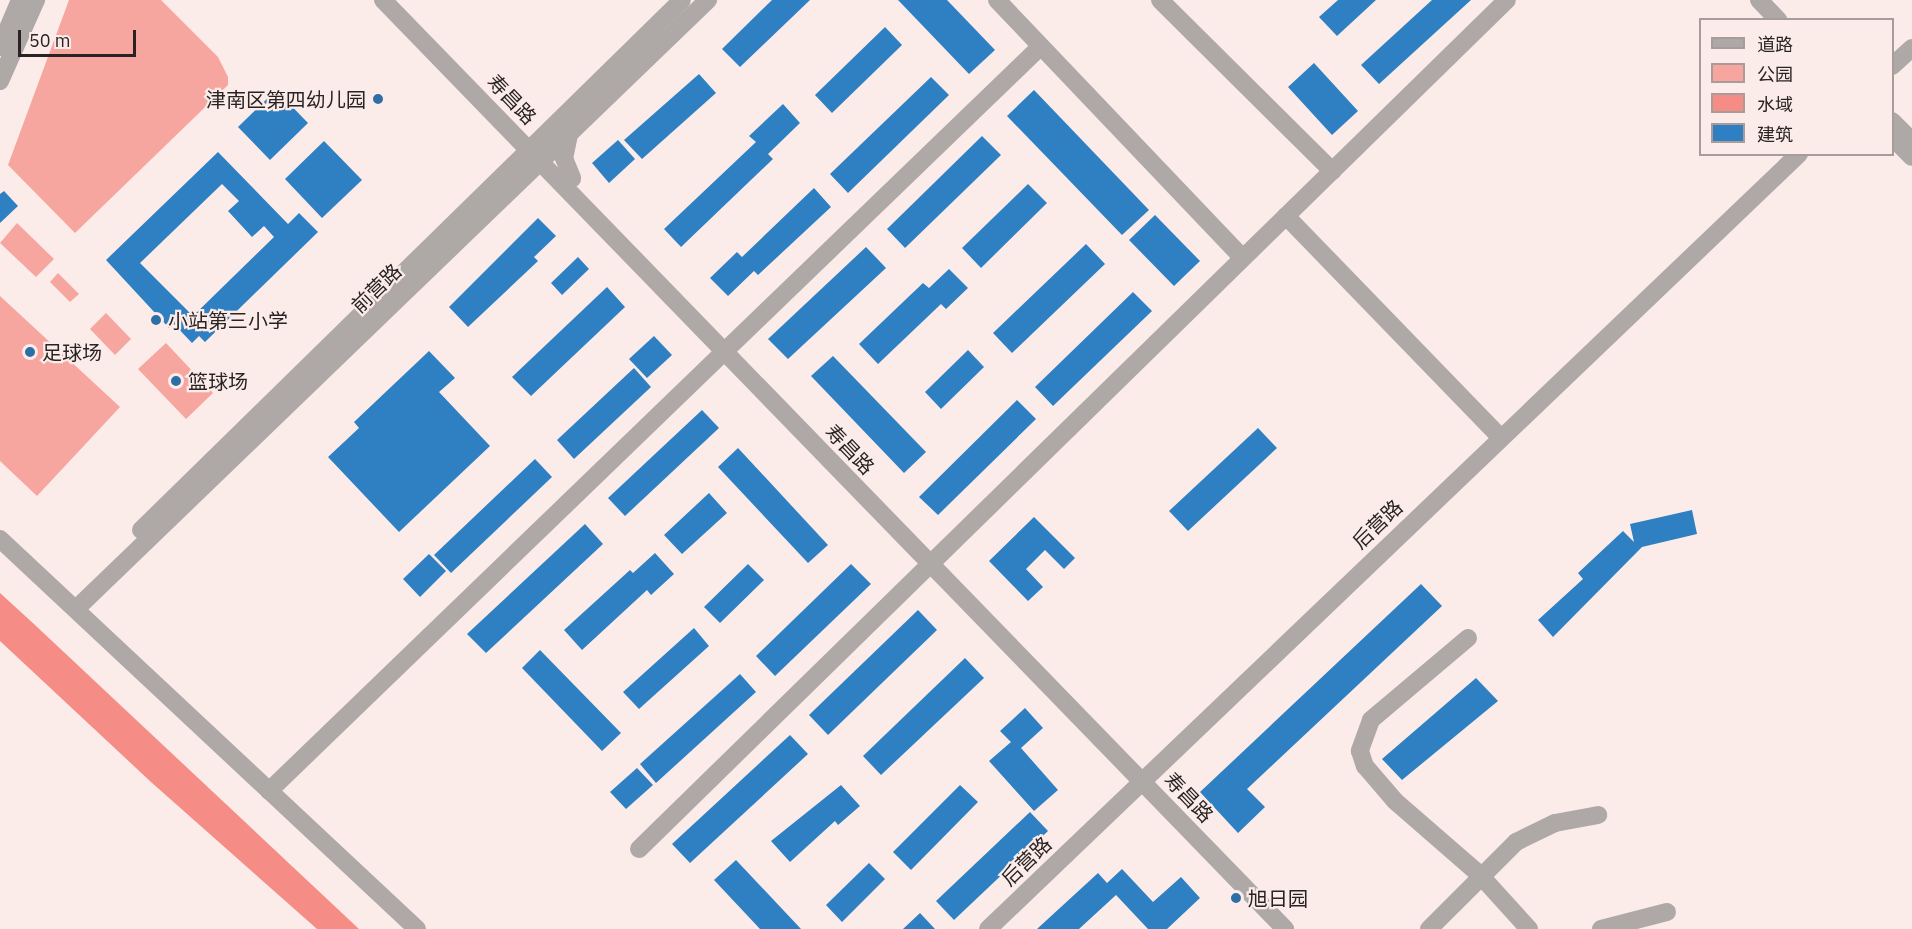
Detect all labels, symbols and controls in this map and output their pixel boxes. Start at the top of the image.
scale bar [21,18,140,56]
legend [1699,18,1894,156]
text: 50 m [29,29,71,52]
text: 道路 [1757,33,1793,56]
text: 公园 [1757,63,1793,86]
street label: 寿昌路 [483,69,541,129]
place label: 津南区第四幼儿园 [206,87,366,111]
marker: 津南区第四幼儿园 [371,92,385,106]
text: 水域 [1757,93,1793,116]
text: 建筑 [1757,123,1793,146]
street label: 前营路 [346,259,406,317]
place label: 小站第三小学 [168,308,288,332]
marker: 小站第三小学 [149,313,163,327]
place label: 足球场 [42,340,102,364]
marker: 足球场 [23,345,37,359]
place label: 篮球场 [188,369,248,393]
marker: 篮球场 [169,374,183,388]
street label: 寿昌路 [821,419,879,479]
street label: 后营路 [1347,495,1407,553]
street label: 寿昌路 [1160,767,1218,827]
street label: 后营路 [996,832,1056,890]
place label: 旭日园 [1248,886,1308,910]
marker: 旭日园 [1229,891,1243,905]

